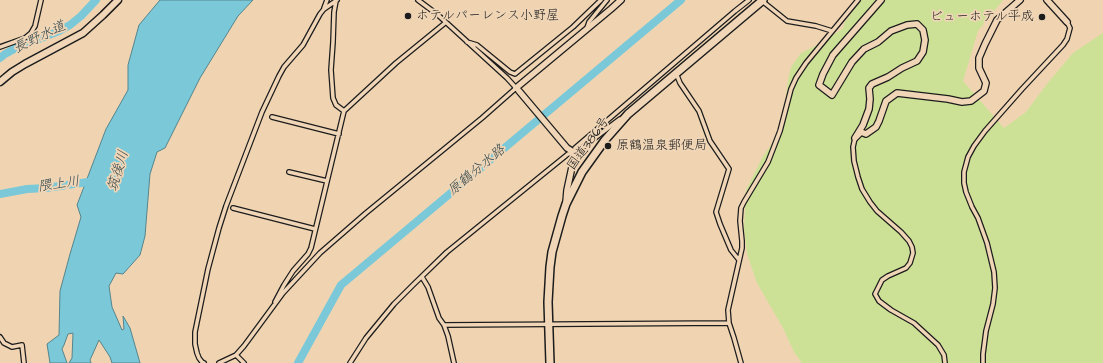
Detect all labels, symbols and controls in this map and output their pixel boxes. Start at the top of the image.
place label: ホテルパーレンス小野屋 [416,8,559,24]
place label: ビューホテル平成 [930,9,1034,25]
marker: ホテルパーレンス小野屋 [403,11,413,21]
marker: ビューホテル平成 [1037,12,1047,22]
water label: 長野水道 [11,18,69,58]
street label: 国道386号 [564,114,614,174]
place label: 原鶴温泉郵便局 [616,138,707,154]
marker: 原鶴温泉郵便局 [603,141,613,151]
water label: 原鶴分水路 [445,142,509,200]
water label: 筑後川 [105,148,133,194]
water label: 隈上川 [37,174,81,196]

